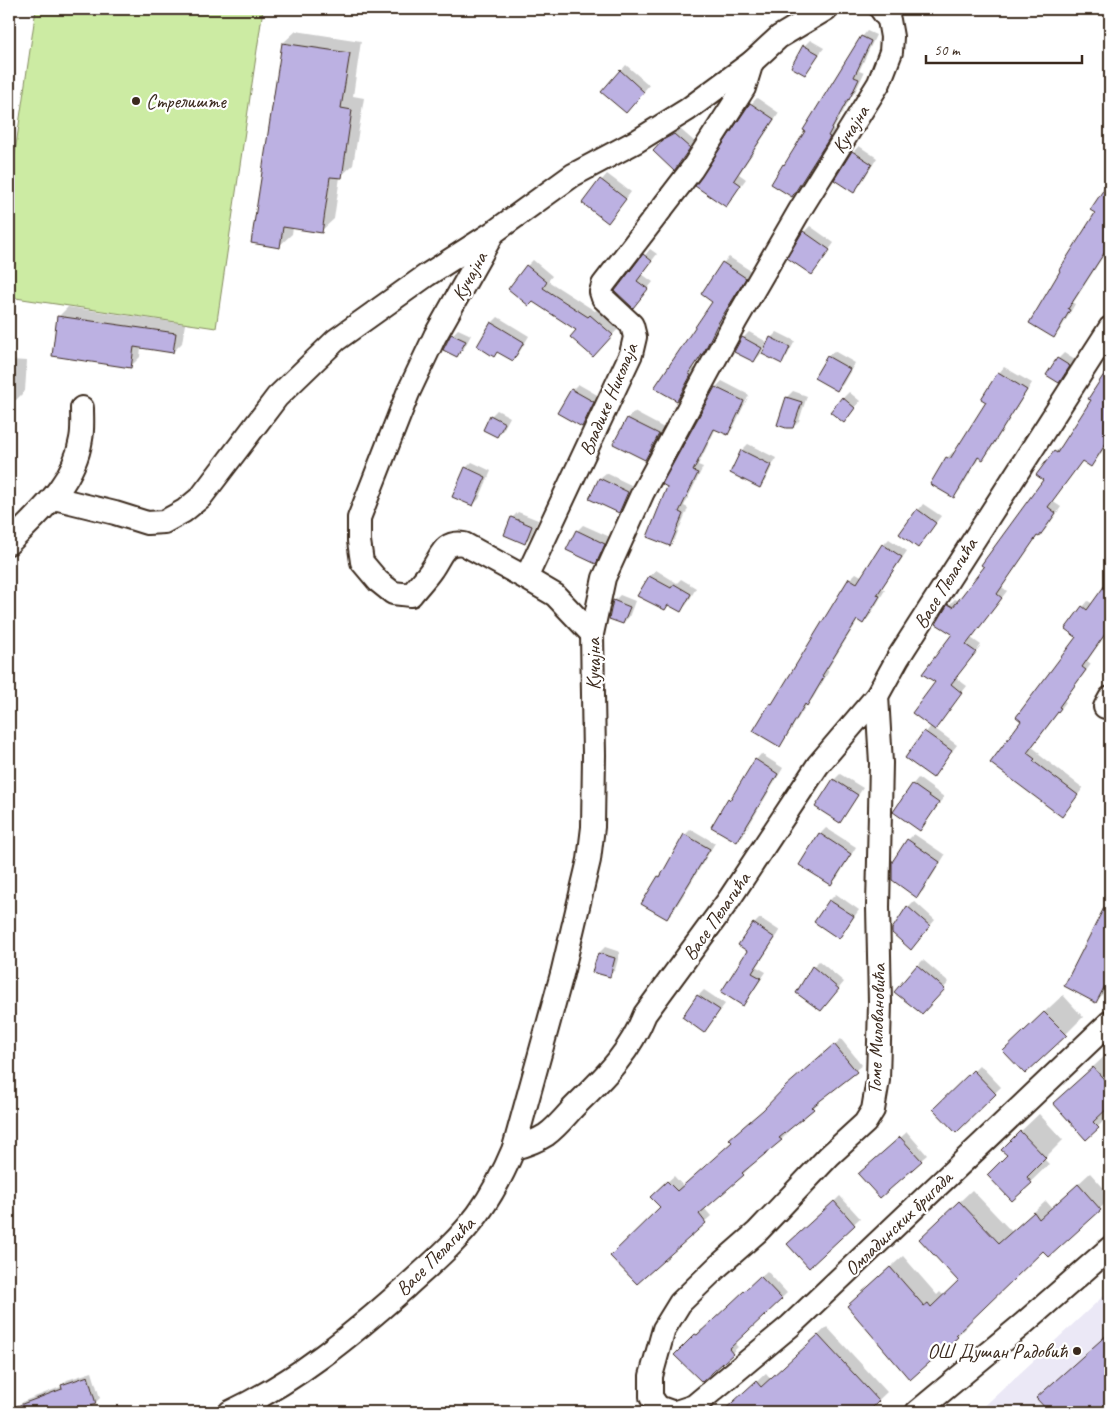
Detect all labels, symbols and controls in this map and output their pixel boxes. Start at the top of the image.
scale bar [926,32,1083,64]
text: 50 m [934,41,961,60]
place label: Стрелиште [146,89,227,114]
marker: Стрелиште [130,95,142,107]
street label: Кучајна [826,100,875,158]
street label: Кучајна [446,246,494,305]
street label: Владике Николаја [574,338,644,459]
street label: Васе Пелагића [908,532,984,633]
street label: Кучајна [581,637,606,690]
street label: Васе Пелагића [677,866,757,965]
street label: Томе Миловановића [862,962,891,1095]
street label: Омладинских бригада [839,1164,959,1281]
street label: Васе Пелагића [390,1211,481,1301]
place label: ОШ Душан Радовић [927,1339,1068,1364]
marker: ОШ Душан Радовић [1071,1345,1083,1357]

